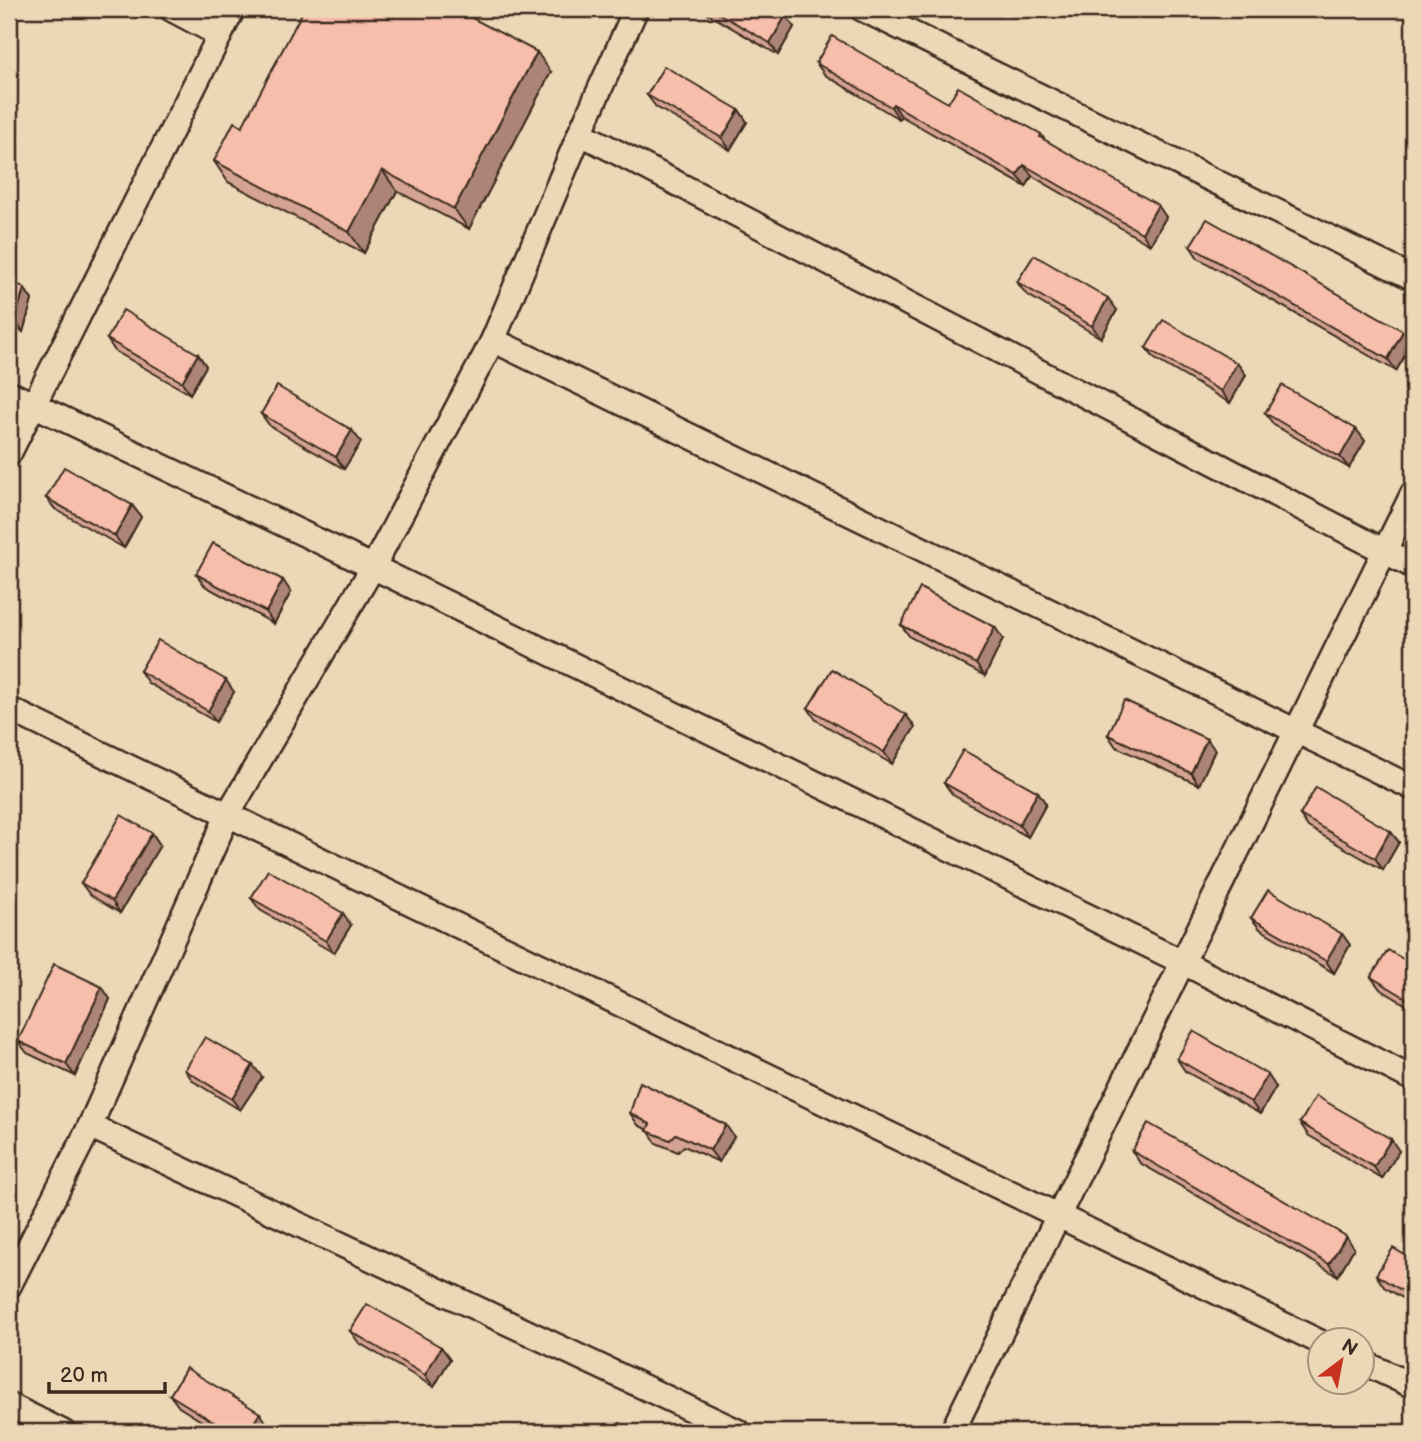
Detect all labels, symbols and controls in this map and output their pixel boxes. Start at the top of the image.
north arrow [1306,1326,1376,1396]
text: N [1337,1334,1361,1361]
scale bar [49,1350,164,1394]
text: 20 m [60,1363,108,1388]

